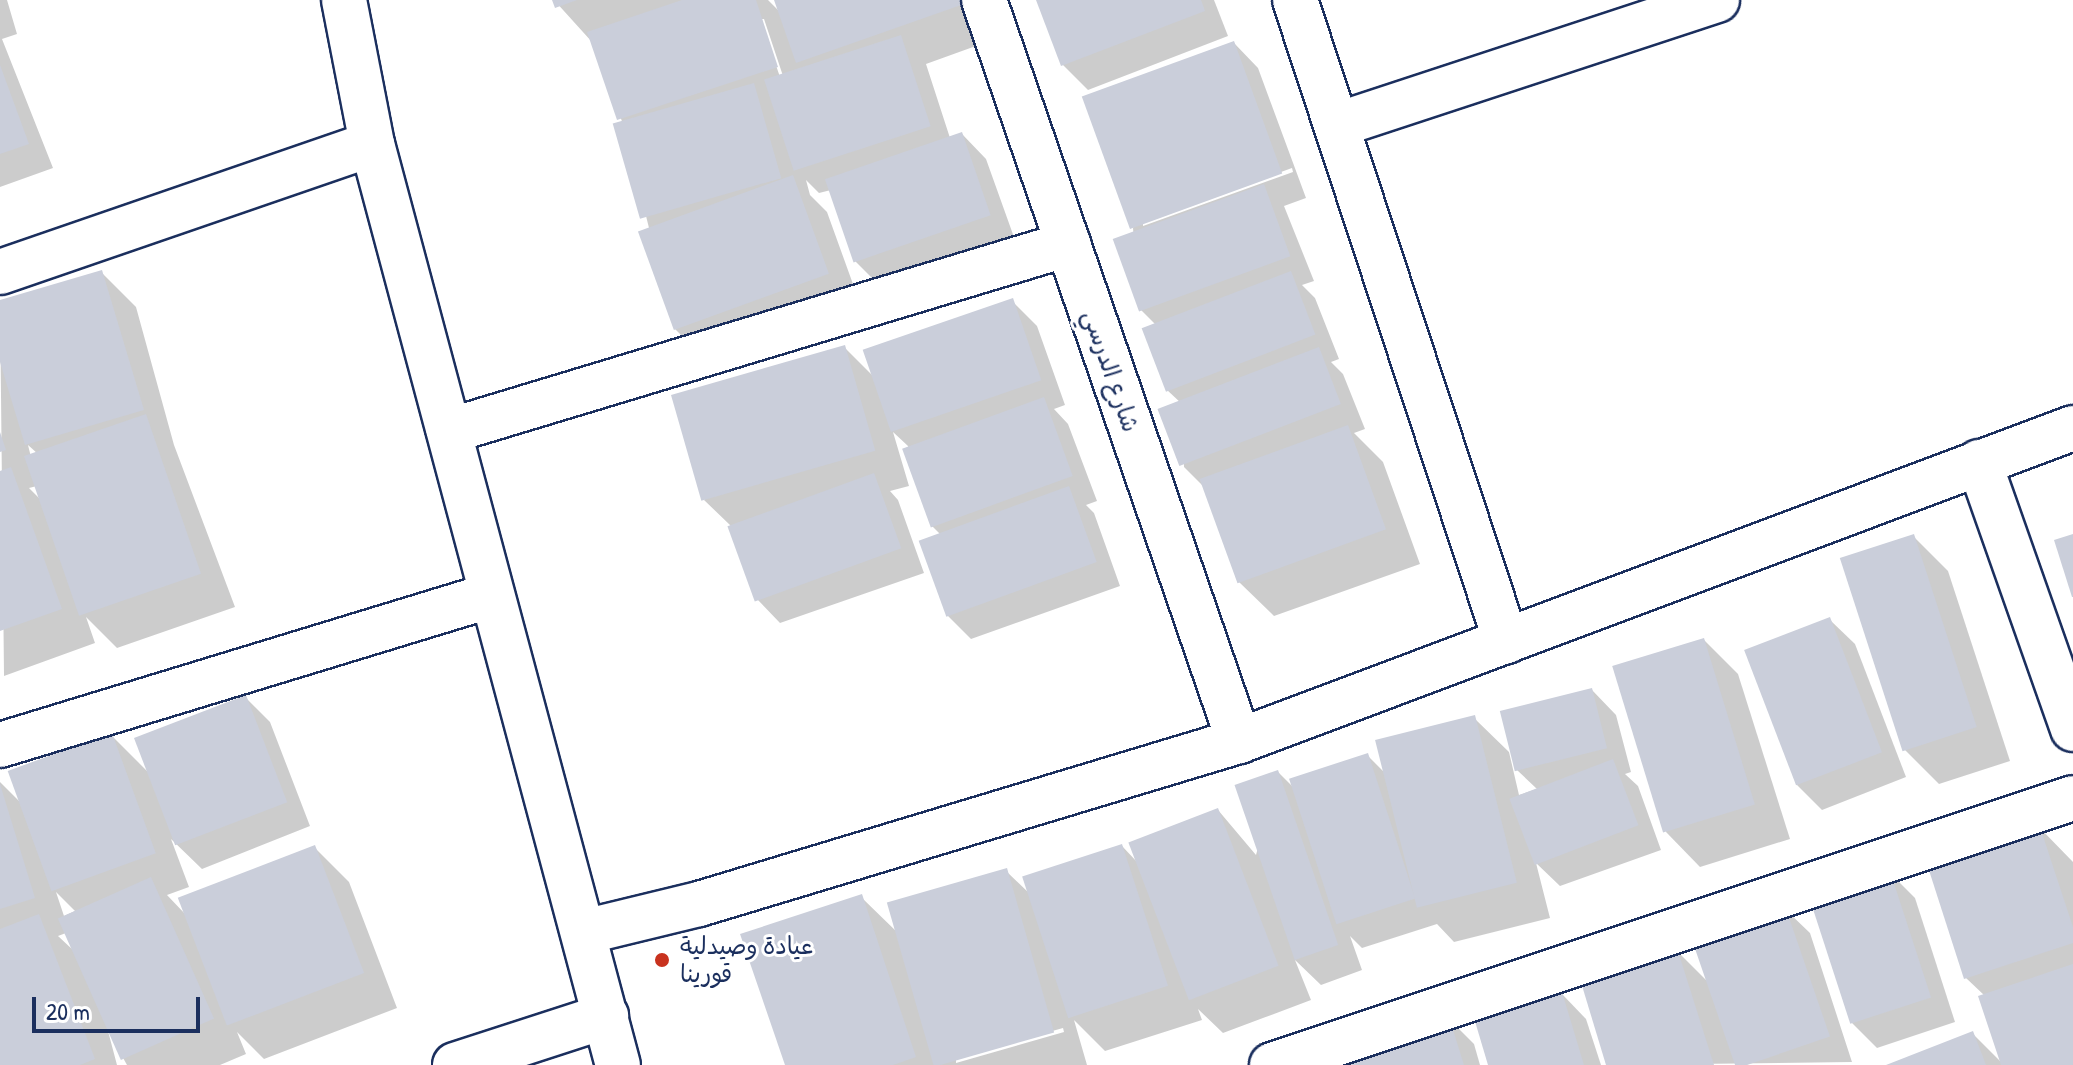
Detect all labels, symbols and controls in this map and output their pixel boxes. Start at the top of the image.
street label: شارع الدرسي [1077,306,1145,436]
place label: عيادة وصيدلية قورينا [680,932,814,988]
marker: عيادة وصيدلية قورينا [651,949,673,971]
scale bar [36,981,204,1031]
text: 20 m [46,995,90,1027]

